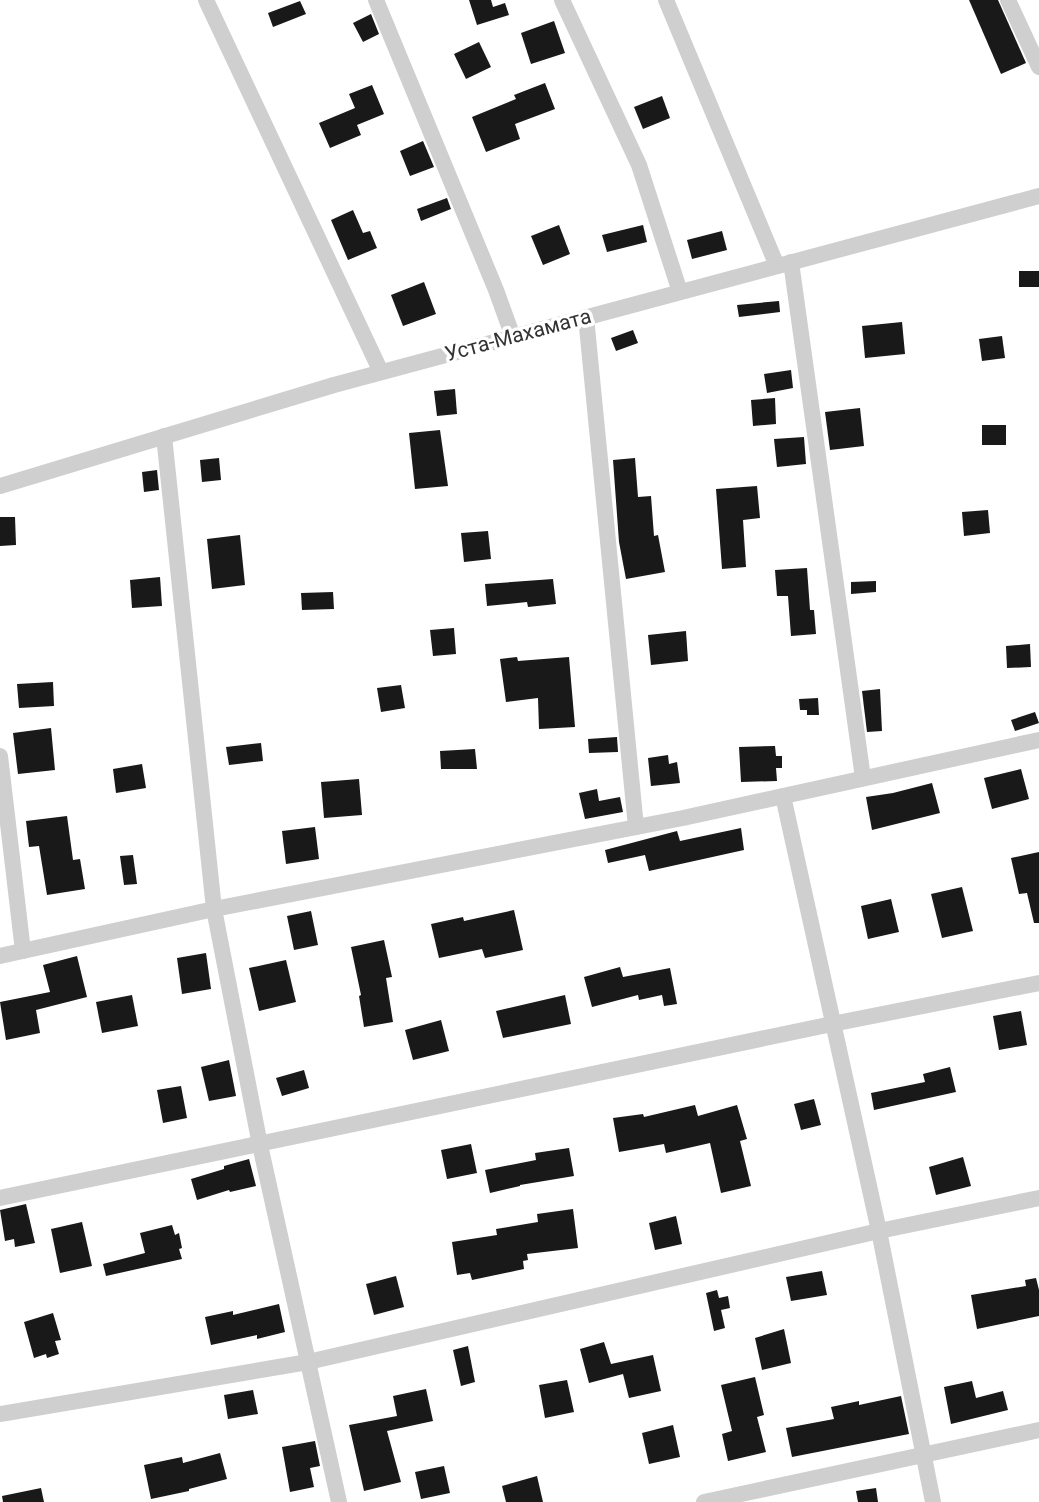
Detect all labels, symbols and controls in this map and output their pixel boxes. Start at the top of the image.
street label: Уста-Махамата [442,304,594,366]

